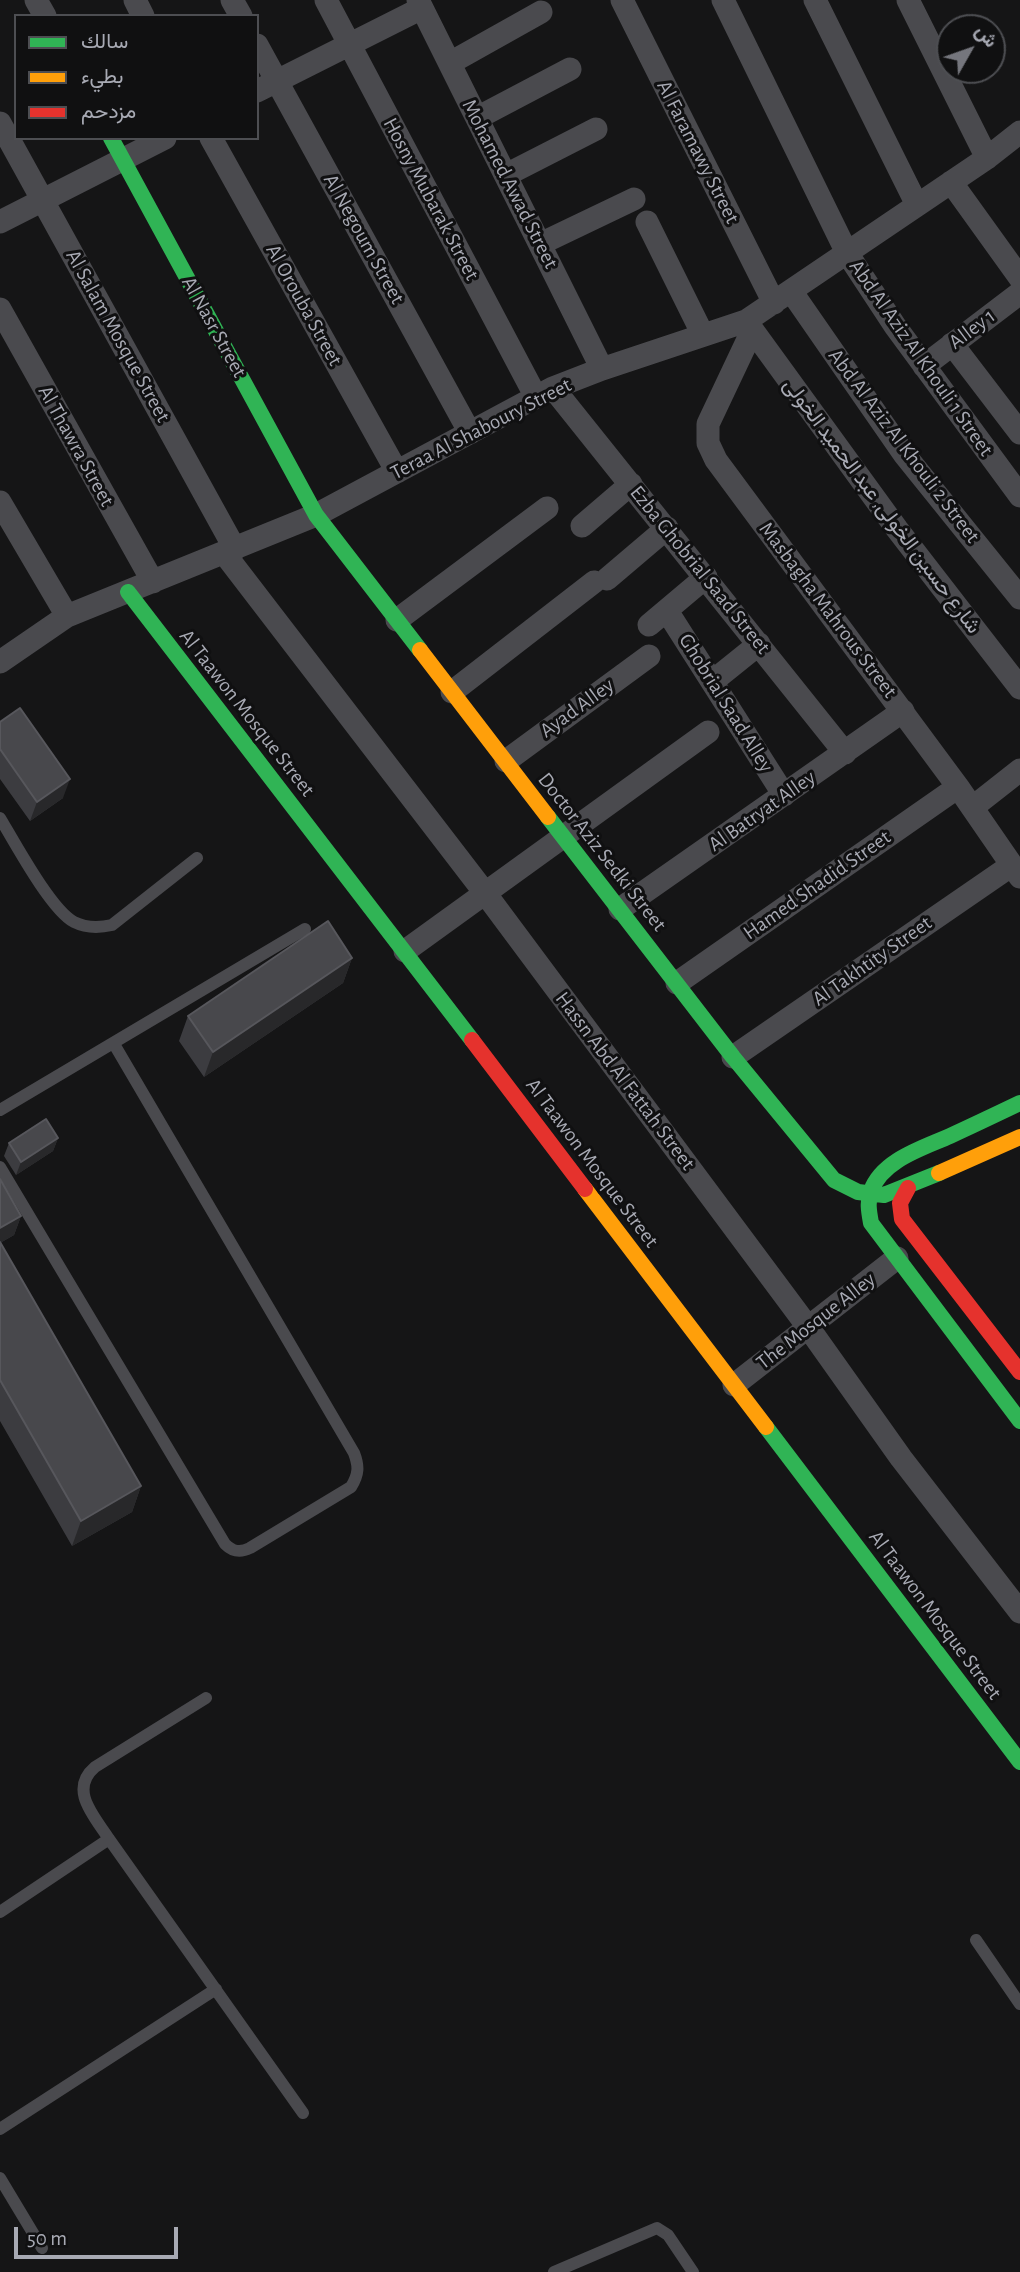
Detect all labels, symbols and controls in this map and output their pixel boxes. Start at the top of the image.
legend [14,14,259,140]
north arrow [936,14,1006,84]
text: ش [971,22,1001,51]
text: سالك [81,31,128,52]
text: بطيء [81,66,124,87]
street label: Al Faramawy Street [651,76,745,228]
street label: Mohamed Awad Street [456,95,564,273]
text: مزدحم [81,101,136,122]
street label: Hosny Mubarak Street [377,113,485,285]
street label: Al Negoum Street [318,170,410,308]
street label: Al Orouba Street [260,240,348,370]
street label: Al Salam Mosque Street [60,245,176,427]
street label: Abd Al Aziz Al Khouli 1 Street [844,255,998,461]
street label: Al Nasr Street [176,272,252,382]
street label: Alley 1 [944,303,1000,355]
street label: Abd Al Aziz Al Khouli 2 Street [823,344,985,548]
street label: Teraa Al Shaboury Street [386,372,576,486]
street label: شارع حسين الخولى, عبد الحميد الخولى [778,373,986,639]
street label: Al Thawra Street [32,381,120,511]
street label: Ezba Ghobrial Saad Street [624,481,776,659]
street label: Masbagha Mahrous Street [754,517,902,703]
street label: Al Taawon Mosque Street [174,624,320,802]
street label: Ghobrial Saad Alley [673,629,779,777]
street label: Ayad Alley [535,673,619,743]
street label: Al Batryat Alley [704,765,820,857]
street label: Doctor Aziz Sedki Street [532,768,672,936]
street label: Hamed Shadid Street [738,825,896,945]
street label: Al Takhtity Street [807,910,937,1012]
street label: Hassn Abd Al Fattah Street [550,987,700,1175]
street label: Al Taawon Mosque Street [520,1073,664,1253]
street label: The Mosque Alley [751,1267,881,1375]
street label: Al Taawon Mosque Street [863,1525,1007,1705]
scale bar [18,2212,182,2256]
text: 50 m [27,2228,67,2249]

